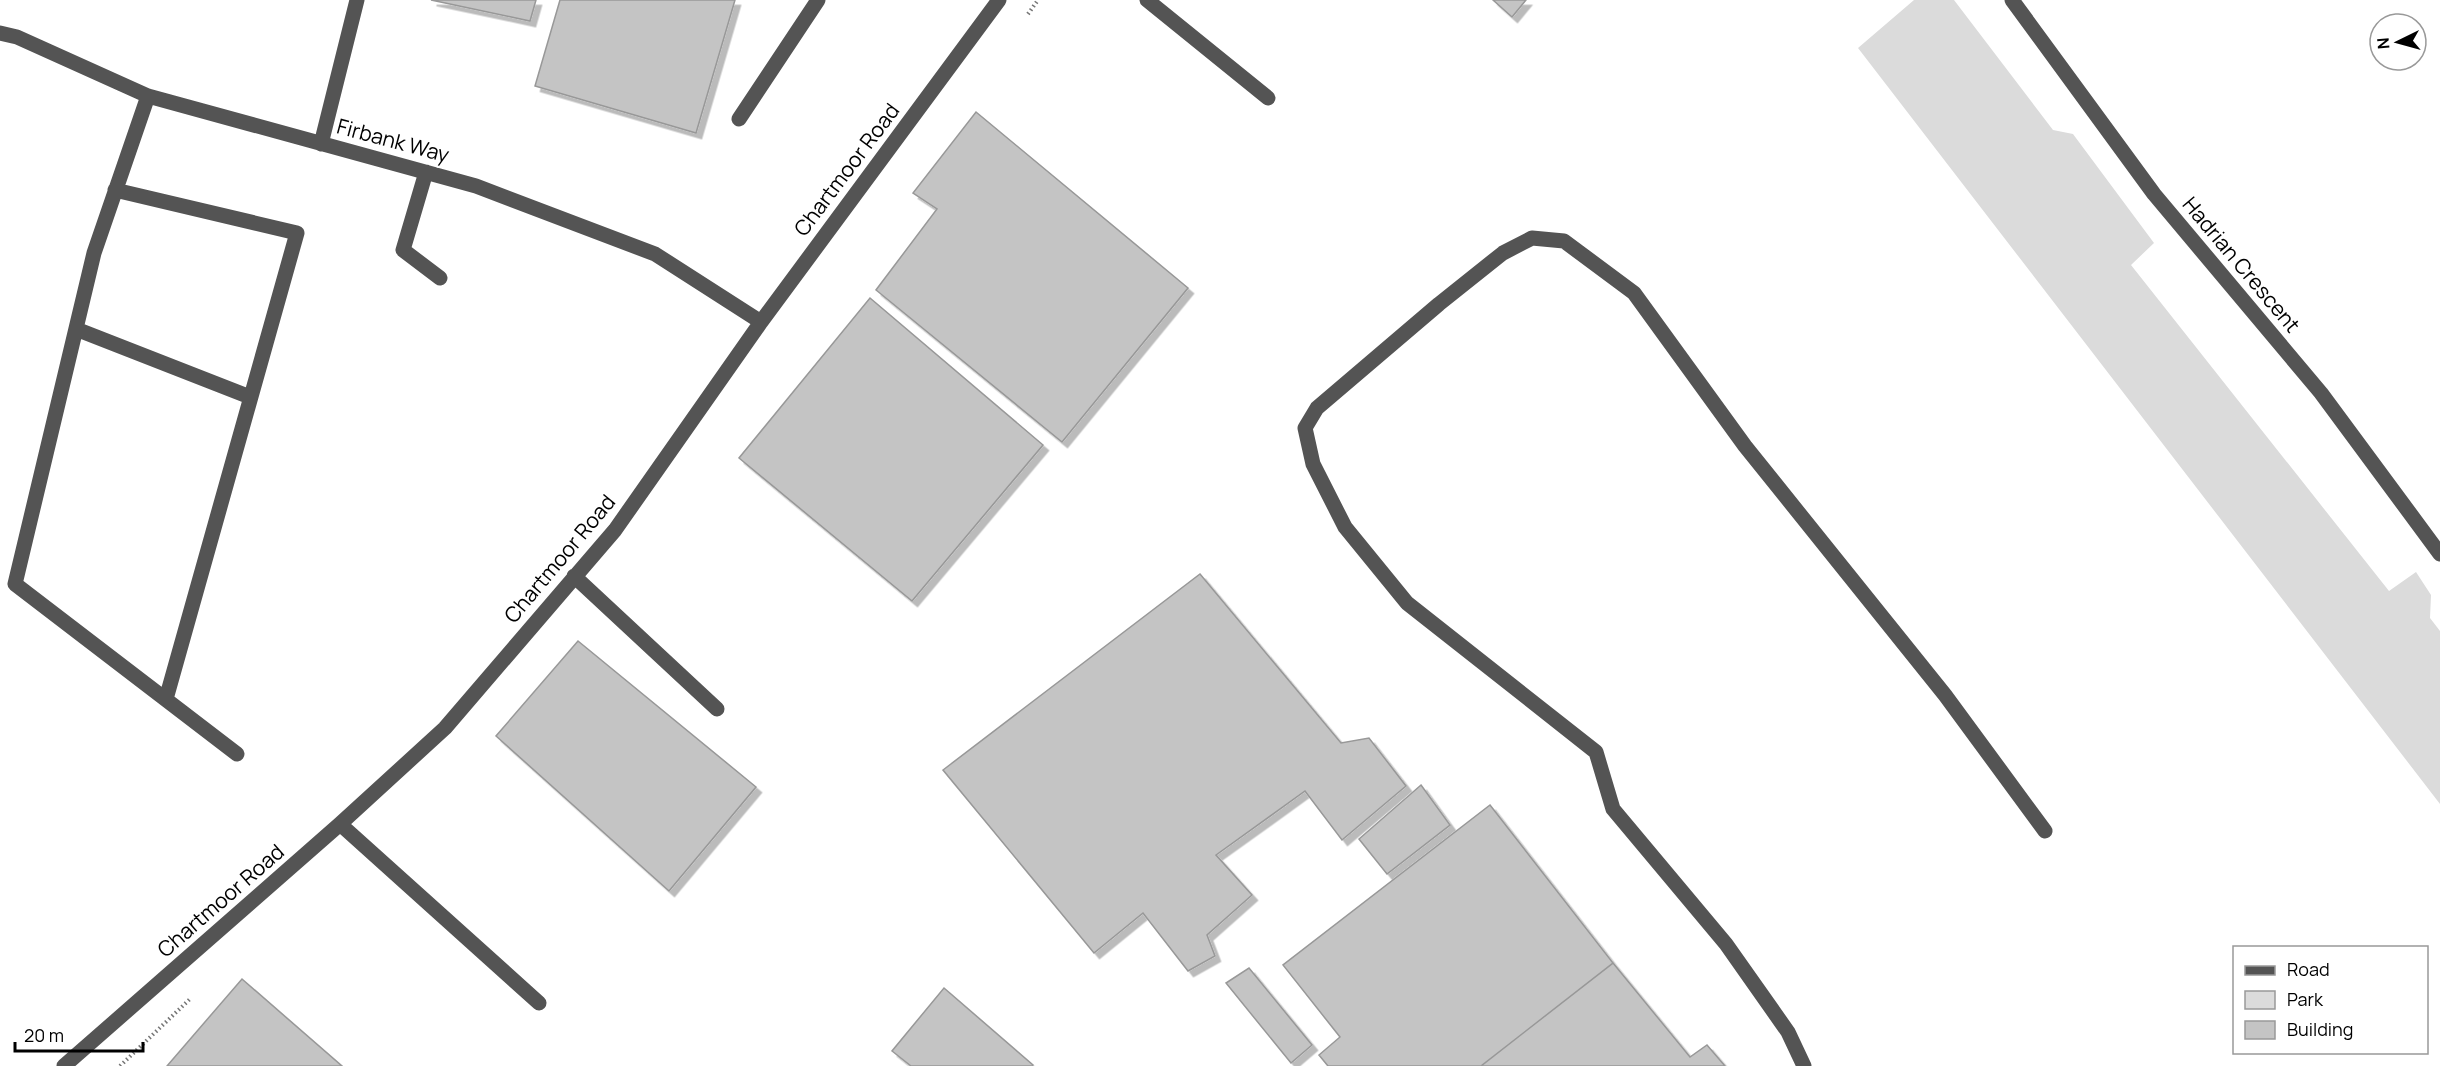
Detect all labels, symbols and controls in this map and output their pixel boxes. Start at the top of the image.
north arrow [2368,12,2428,72]
text: N [2372,37,2395,50]
street label: Chartmoor Road [787,97,905,241]
street label: Firbank Way [334,112,452,168]
street label: Hadrian Crescent [2177,191,2307,338]
street label: Chartmoor Road [497,488,621,628]
street label: Chartmoor Road [151,837,290,963]
legend [2233,946,2428,1054]
text: Road [2287,957,2330,981]
text: Park [2287,987,2324,1011]
scale bar [15,1015,142,1053]
text: Building [2287,1017,2353,1041]
text: 20 m [24,1023,64,1047]

